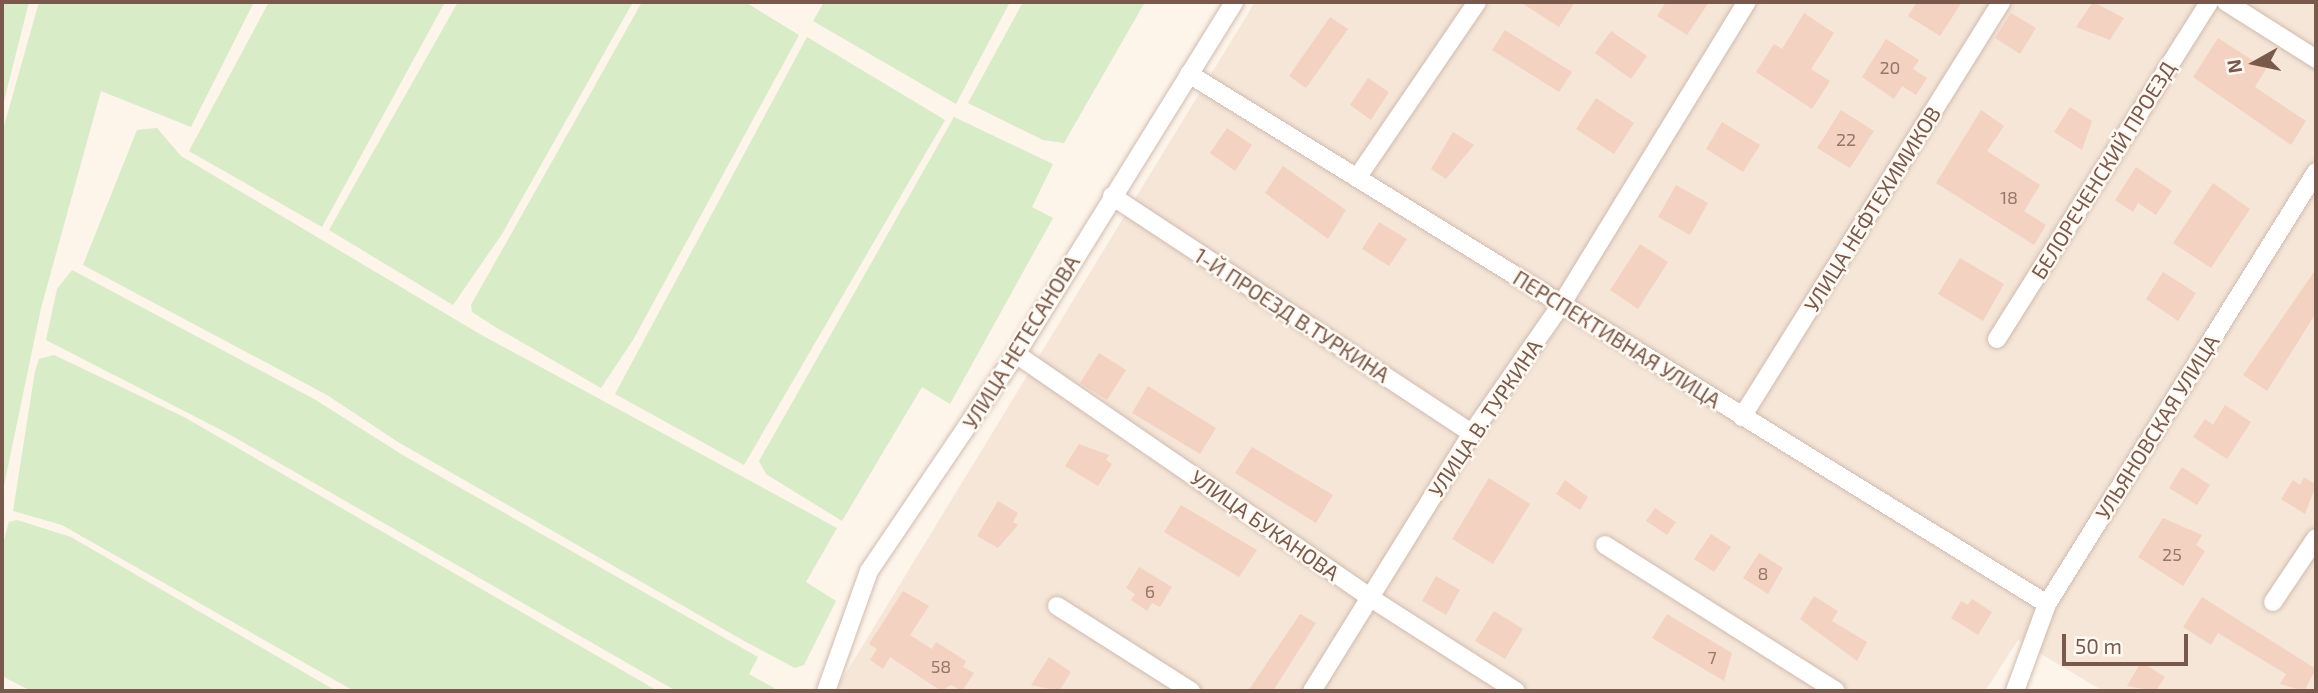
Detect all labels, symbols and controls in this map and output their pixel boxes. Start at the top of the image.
north arrow [2220,28,2290,98]
house number: 20 [1880,56,1900,78]
street label: БЕЛОРЕЧЕНСКИЙ ПРОЕЗД [2026,57,2180,283]
text: N [2221,58,2246,75]
street label: УЛИЦА НЕФТЕХИМИКОВ [1798,102,1946,316]
house number: 22 [1836,128,1856,150]
house number: 18 [2000,186,2018,208]
street label: 1-Й ПРОЕЗД В.ТУРКИНА [1190,243,1394,387]
street label: УЛИЦА НЕТЕСАНОВА [957,250,1085,434]
street label: ПЕРСПЕКТИВНАЯ УЛИЦА [1509,265,1725,413]
street label: УЛЬЯНОВСКАЯ УЛИЦА [2090,330,2224,524]
street label: УЛИЦА В. ТУРКИНА [1423,334,1547,502]
street label: УЛИЦА БУКАНОВА [1186,464,1344,586]
house number: 25 [2162,543,2182,565]
house number: 8 [1758,562,1768,584]
house number: 6 [1145,580,1155,602]
scale bar [2066,620,2192,664]
text: 50 m [2075,633,2122,658]
house number: 7 [1707,646,1717,668]
house number: 58 [931,655,951,677]

